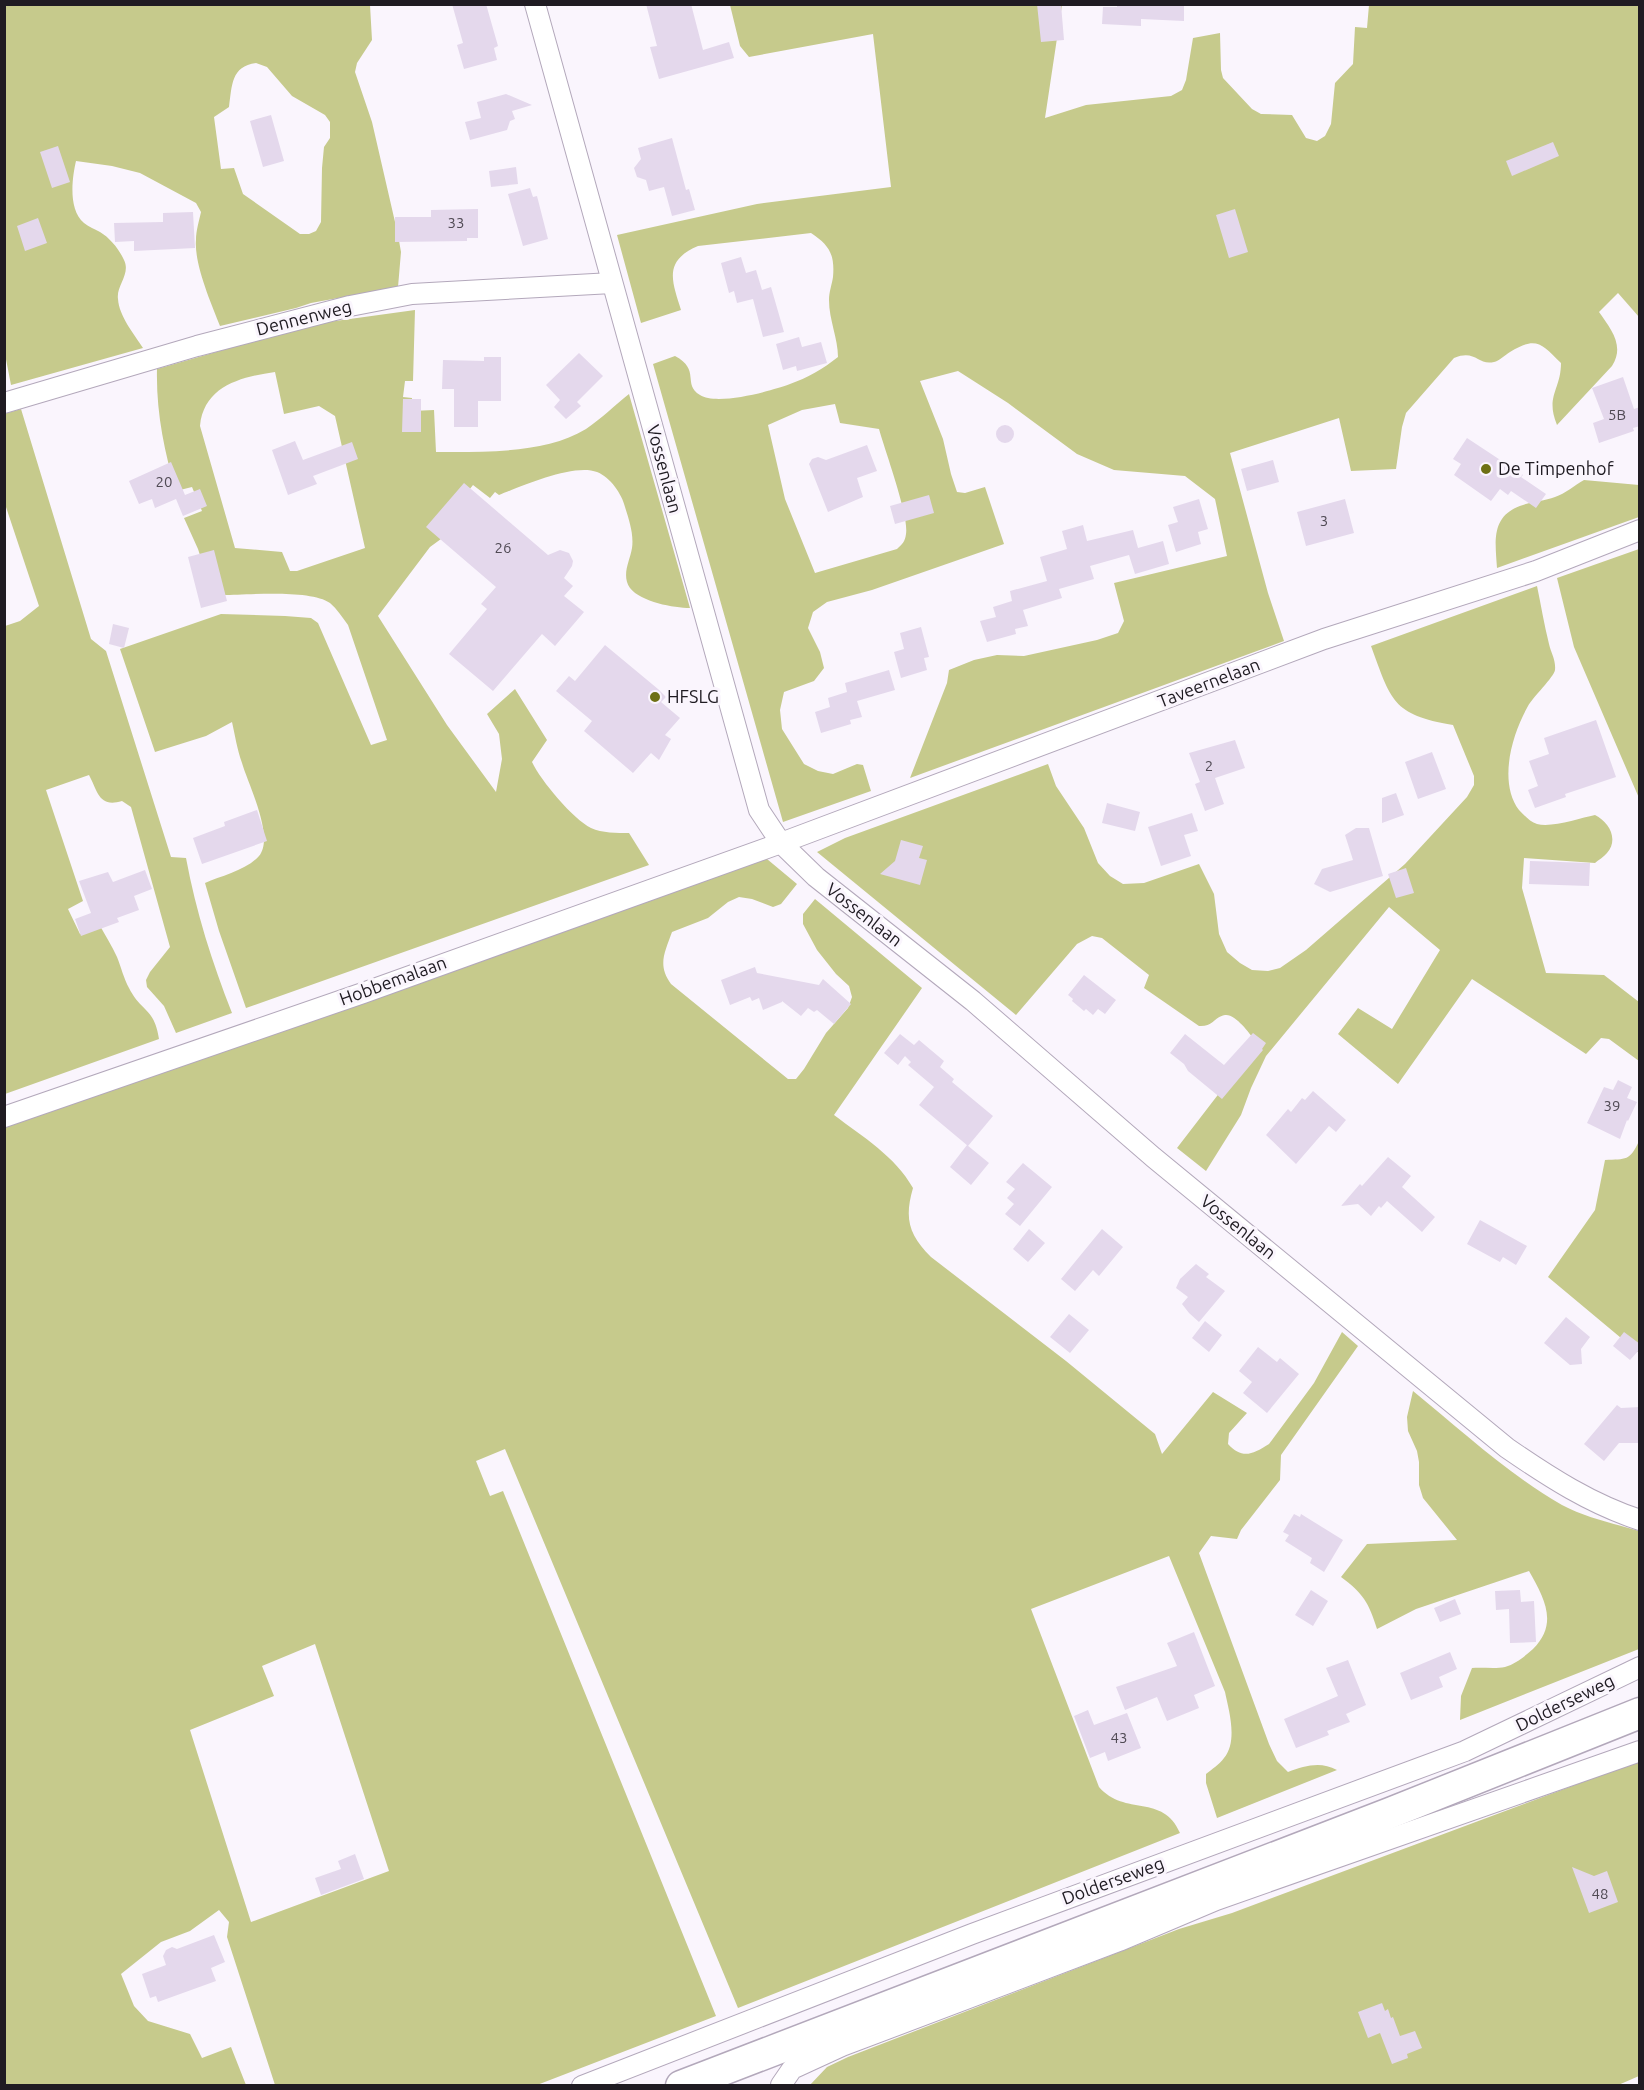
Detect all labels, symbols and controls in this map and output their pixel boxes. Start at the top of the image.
house number: 33 [448,214,464,231]
street label: Dennenweg [254,296,354,339]
house number: 5B [1608,406,1626,423]
street label: Vossenlaan [644,422,686,515]
place label: De Timpenhof [1498,458,1614,478]
marker: De Timpenhof [1479,462,1493,476]
house number: 20 [156,473,172,490]
house number: 3 [1320,512,1328,529]
house number: 26 [495,539,511,556]
street label: Taveernelaan [1155,653,1263,711]
place label: HFSLG [667,686,719,706]
marker: HFSLG [648,690,662,704]
house number: 2 [1205,757,1213,774]
street label: Vossenlaan [823,878,907,950]
street label: Hobbemalaan [336,951,449,1009]
house number: 39 [1604,1097,1620,1114]
street label: Vossenlaan [1197,1190,1280,1263]
street label: Dolderseweg [1512,1670,1617,1735]
house number: 43 [1111,1729,1127,1746]
street label: Dolderseweg [1059,1852,1166,1908]
house number: 48 [1592,1885,1608,1902]

